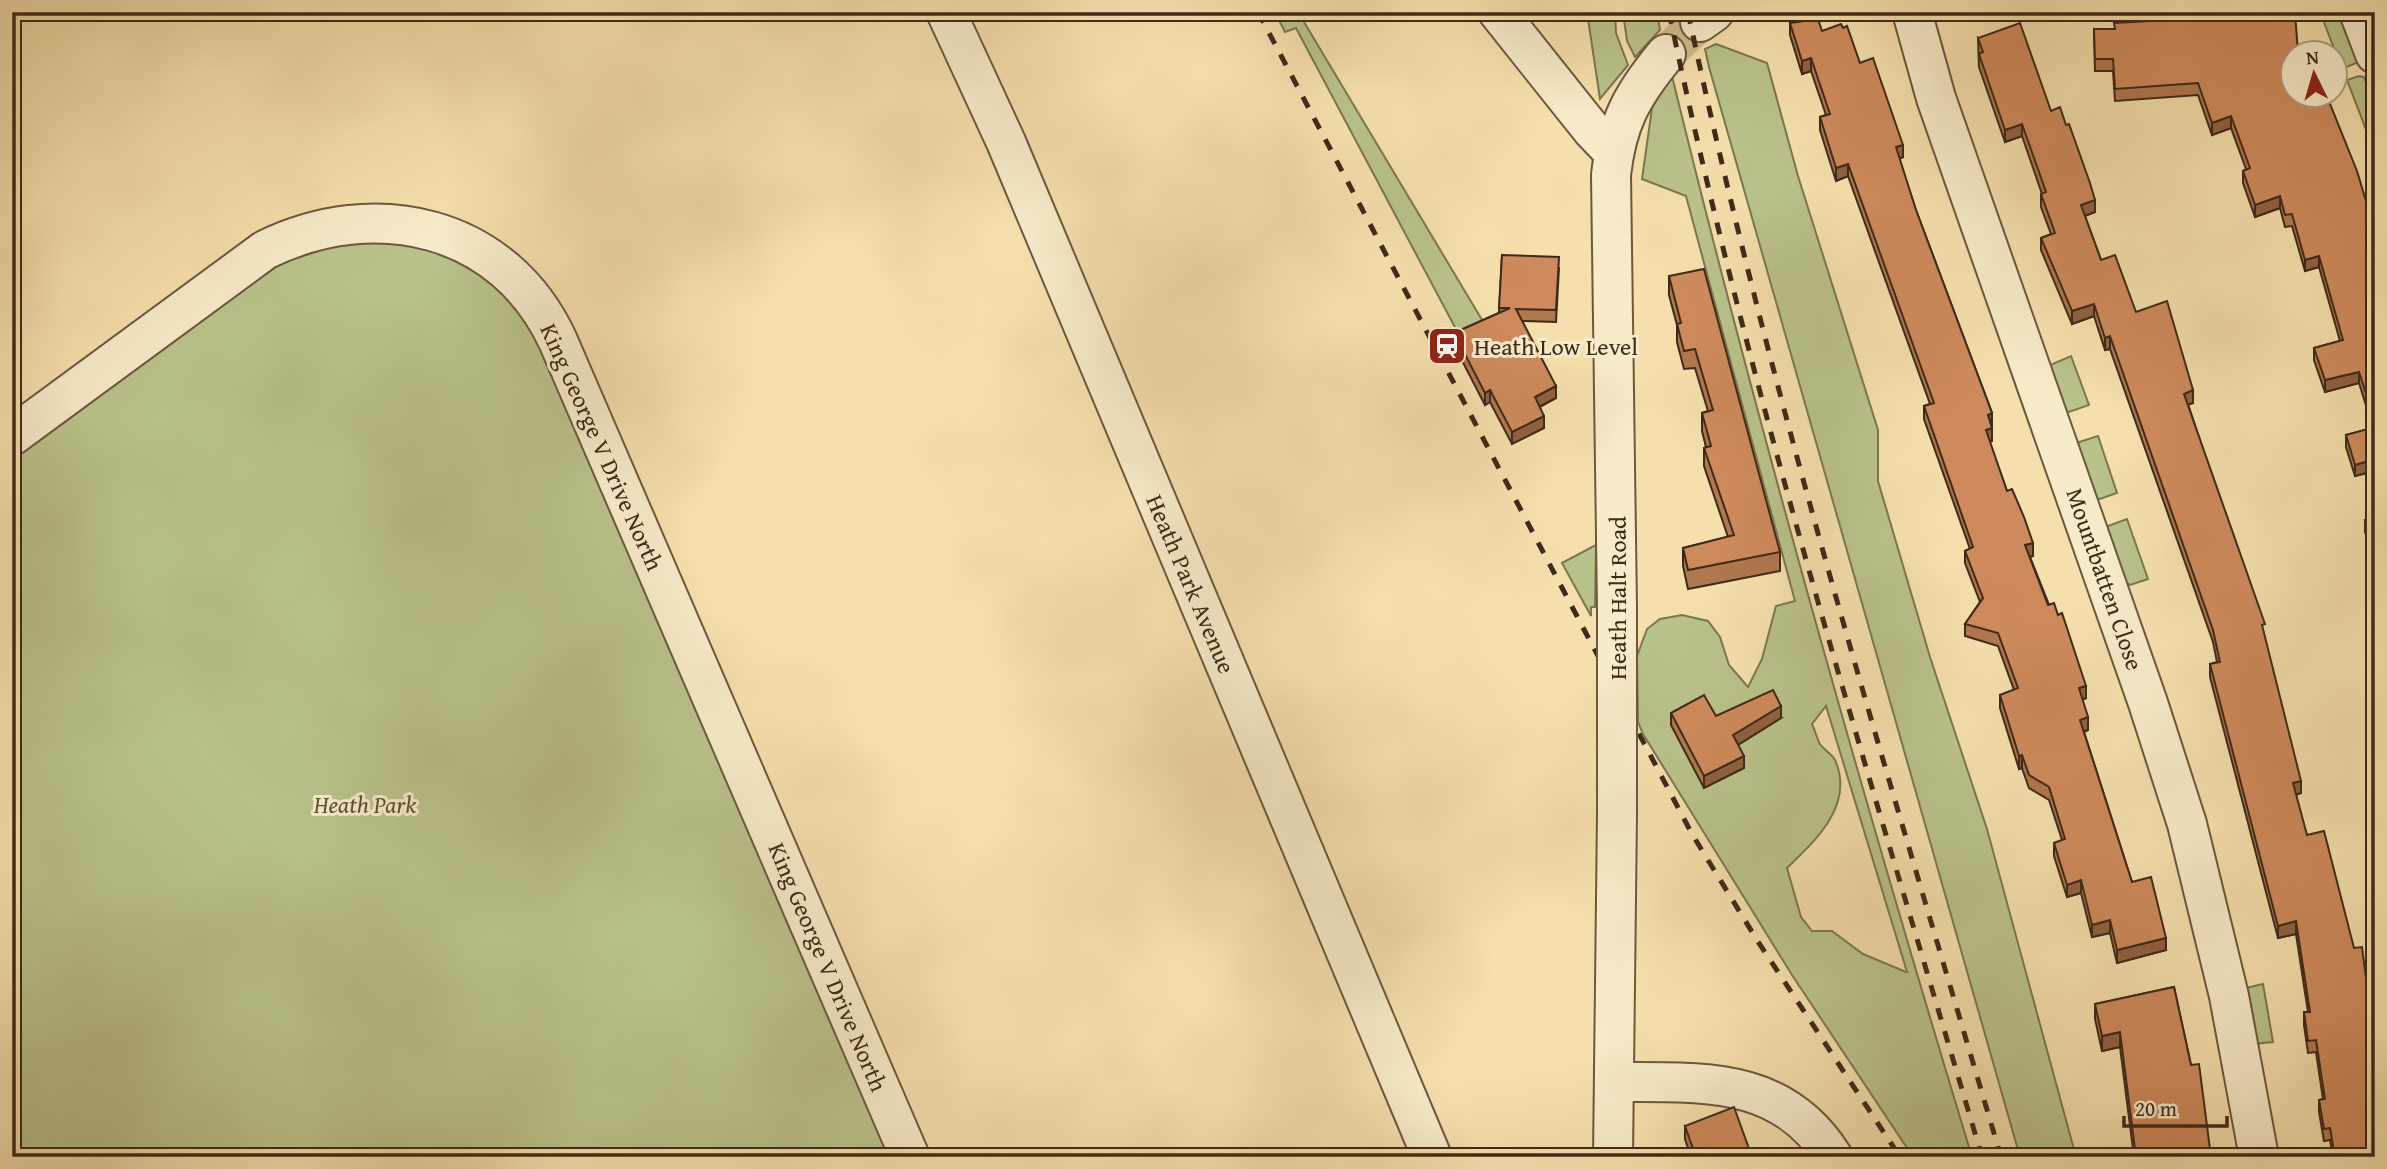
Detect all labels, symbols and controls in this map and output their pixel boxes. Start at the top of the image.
north arrow [2278,38,2348,108]
text: N [2305,43,2320,72]
street label: King George V Drive North [532,318,673,577]
station icon: Heath Low Level [1426,325,1468,367]
place label: Heath Low Level [1474,329,1638,364]
street label: Mountbatten Close [2057,483,2153,675]
street label: Heath Park Avenue [1138,489,1244,679]
street label: Heath Halt Road [1600,516,1635,680]
park label: Heath Park [313,787,416,822]
street label: King George V Drive North [760,837,897,1097]
scale bar [2124,1085,2228,1129]
text: 20 m [2135,1093,2177,1124]

